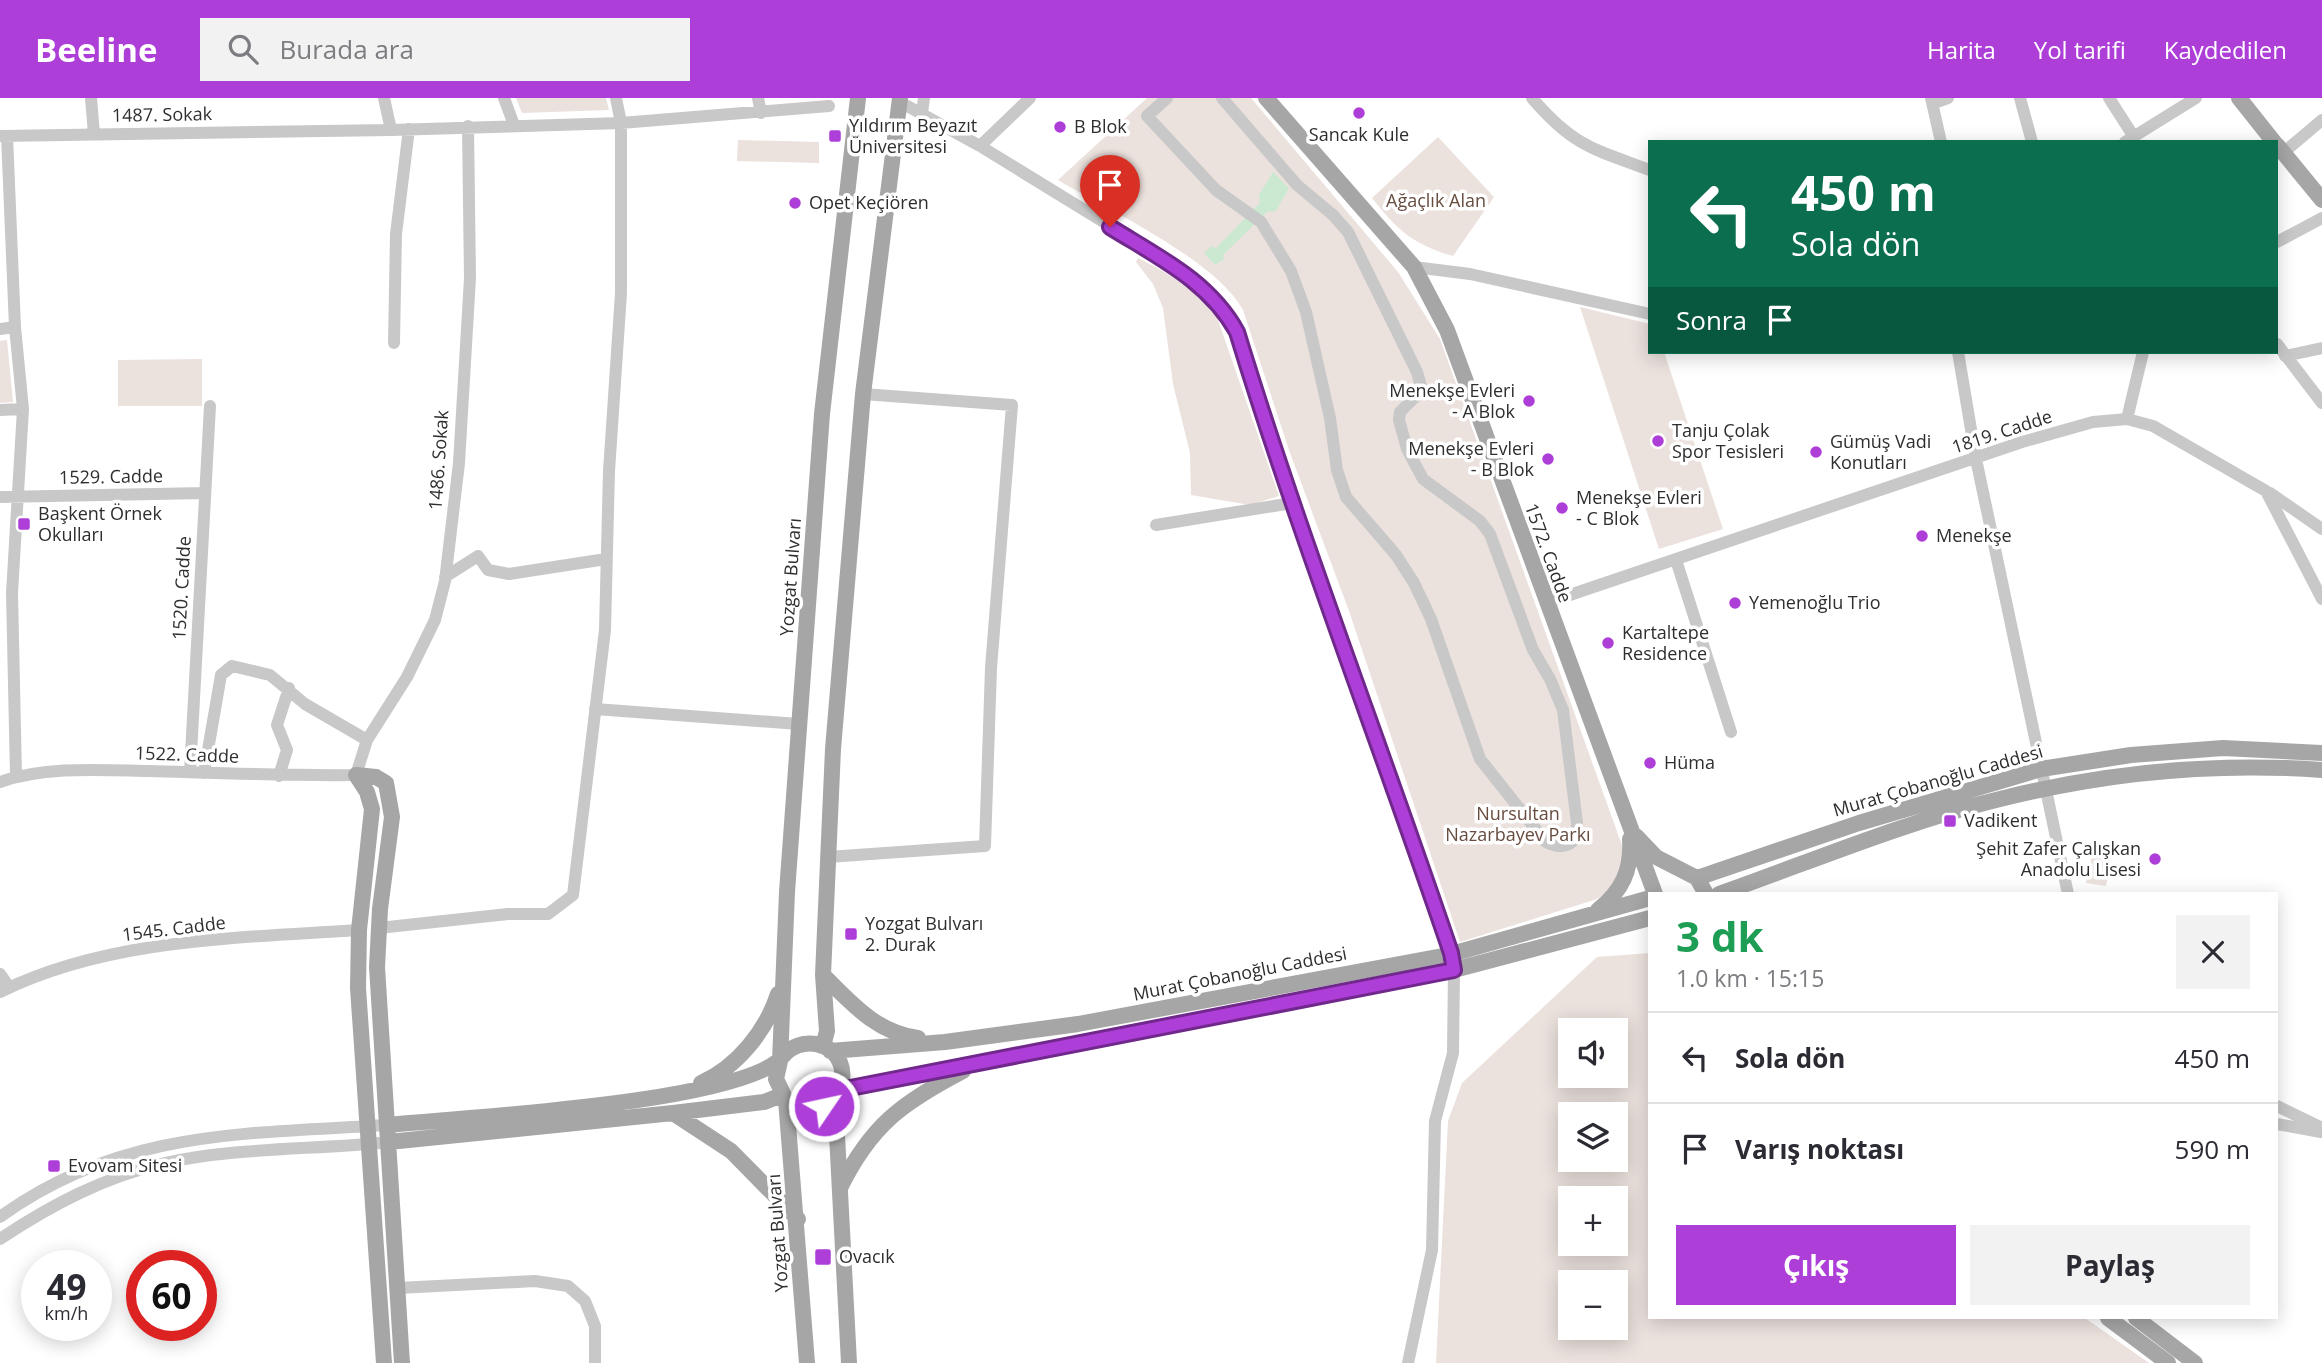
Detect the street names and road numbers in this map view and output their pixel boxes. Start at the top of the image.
street label: 1487. Sokak [112,101,213,127]
street label: 1819. Cadde [1949,404,2055,459]
street label: 1486. Sokak [423,409,454,511]
street label: 1529. Cadde [59,463,163,489]
street label: 1572. Cadde [1520,500,1578,606]
street label: Yozgat Bulvarı [774,517,806,637]
street label: 1520. Cadde [166,535,196,641]
street label: Murat Çobanoğlu Caddesi [1830,739,2046,822]
street label: 1522. Cadde [135,740,239,768]
street label: 1545. Cadde [121,910,227,946]
street label: Murat Çobanoğlu Caddesi [1131,941,1349,1006]
street label: Yozgat Bulvarı [761,1173,793,1293]

